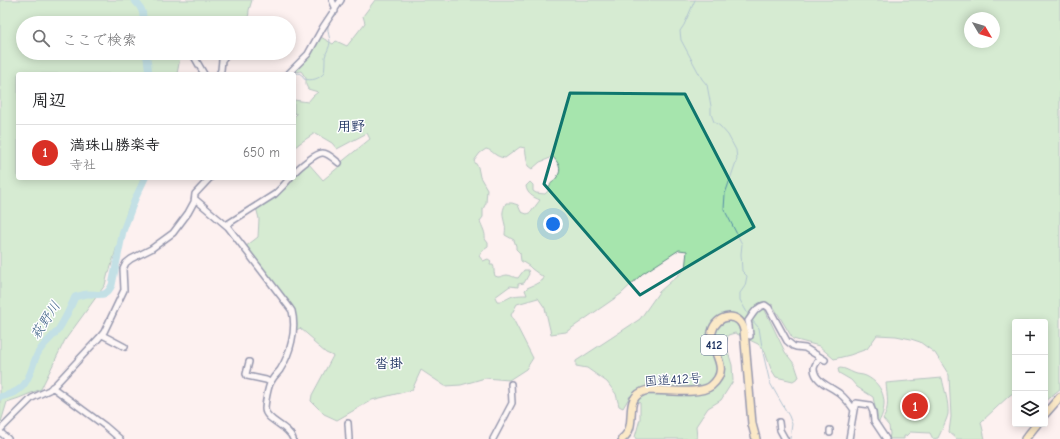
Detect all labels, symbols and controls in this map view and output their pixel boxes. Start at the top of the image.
north arrow [964,12,1000,48]
search box [16,16,296,60]
icon: search [30,27,52,49]
text: ここで検索 [62,31,137,49]
text: 周辺 [32,91,66,110]
district label: 用野 [337,118,365,135]
text: 満珠山勝楽寺 [70,136,160,154]
text: 1 [42,145,48,160]
text: 650 m [243,145,280,160]
text: 寺社 [70,157,96,172]
your location [543,214,563,234]
water label: 萩野川 [27,298,64,343]
map controls [1012,319,1048,427]
button: + [1012,319,1048,355]
road number: 412 [701,335,727,355]
district label: 沓掛 [375,355,403,372]
button: − [1012,355,1048,391]
street label: 国道412号 [644,370,702,389]
pin: 1 [902,391,928,421]
button: layers [1012,391,1048,427]

